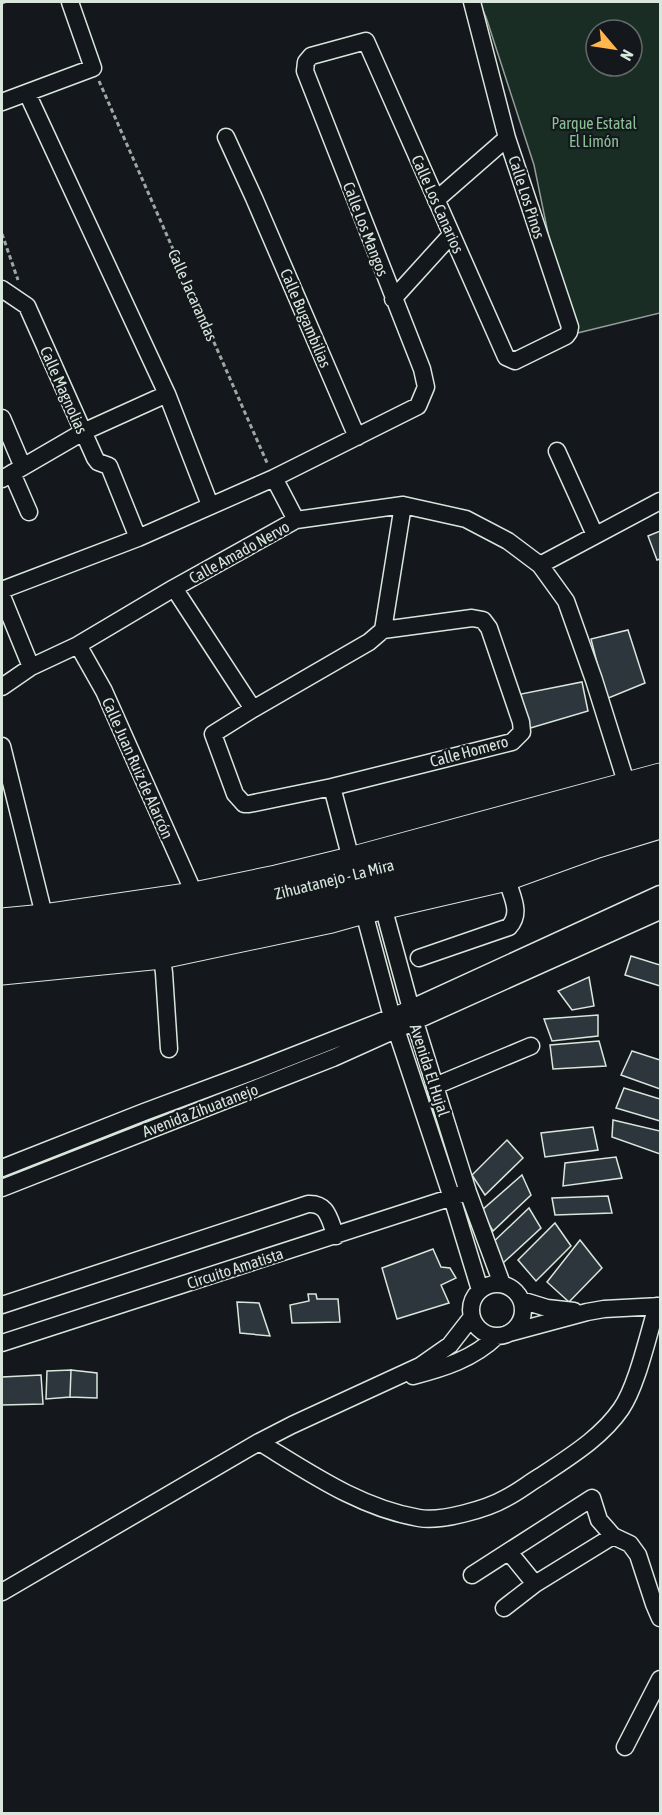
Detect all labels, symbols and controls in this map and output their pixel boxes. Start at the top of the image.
north arrow [584,18,644,78]
text: N [617,47,637,64]
park label: Parque Estatal El Limón [551,114,637,150]
street label: Calle Los Canarios [408,152,468,256]
street label: Calle Los Pinos [505,153,549,241]
street label: Calle Los Mangos [339,179,392,279]
street label: Calle Jacarandas [165,246,221,344]
street label: Calle Bugambilias [276,266,335,371]
street label: Calle Magnolias [36,344,91,437]
street label: Calle Amado Nervo [186,517,292,587]
street label: Calle Juan Ruiz de Alarcón [99,695,177,841]
street label: Calle Homero [428,732,510,770]
street label: Zihuatanejo - La Mira [272,855,396,904]
street label: Avenida El Hujal [406,1022,454,1119]
street label: Avenida Zihuatanejo [140,1080,261,1141]
street label: Circuito Amatista [185,1244,285,1292]

